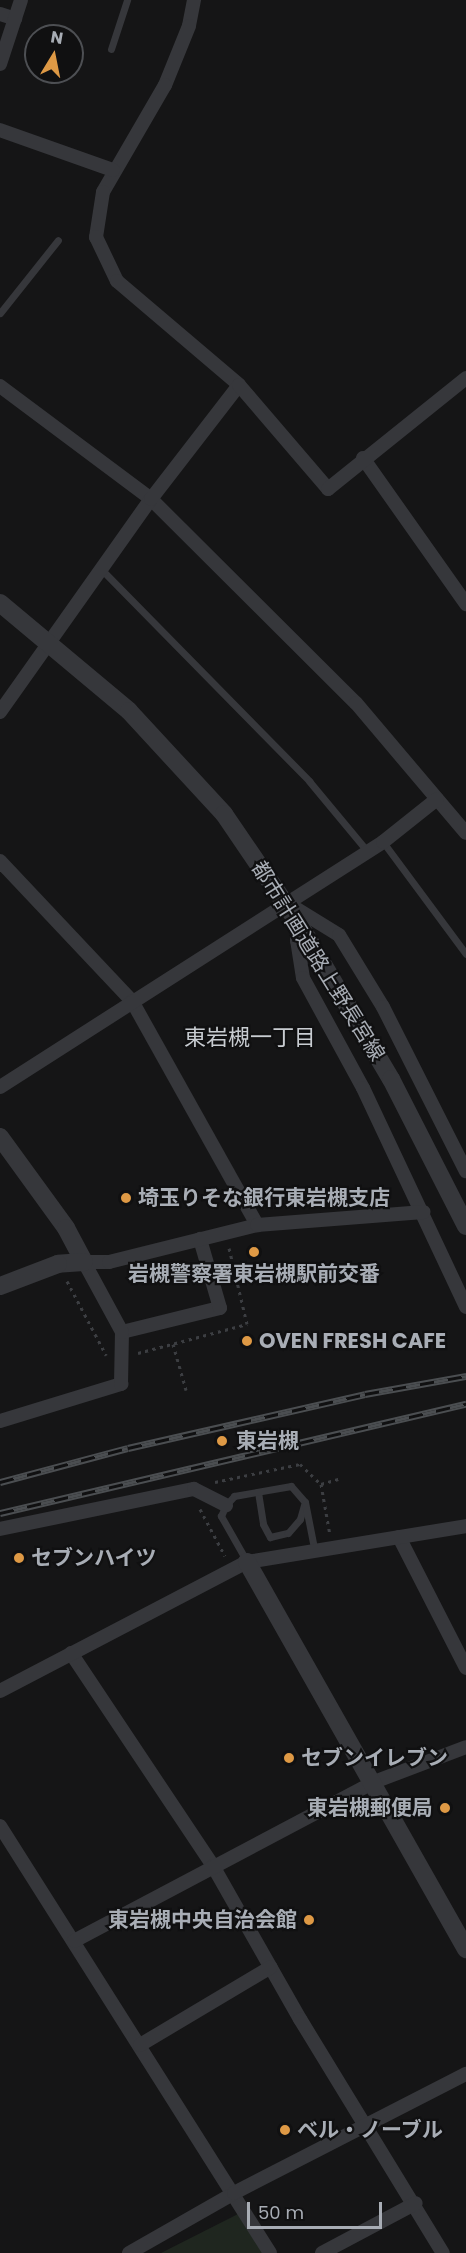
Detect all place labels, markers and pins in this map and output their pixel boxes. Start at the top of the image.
place label: 埼玉りそな銀行東岩槻支店 [138,1185,390,1211]
marker: 埼玉りそな銀行東岩槻支店 [119,1191,133,1205]
marker: 岩槻警察署東岩槻駅前交番 [247,1245,261,1259]
place label: 岩槻警察署東岩槻駅前交番 [128,1261,380,1287]
place label: OVEN FRESH CAFE [259,1328,446,1354]
marker: OVEN FRESH CAFE [240,1334,254,1348]
place label: 東岩槻 [236,1428,299,1454]
marker: 東岩槻 [213,1432,231,1450]
place label: セブンハイツ [31,1545,157,1571]
marker: セブンハイツ [12,1551,26,1565]
place label: セブンイレブン [301,1745,448,1771]
marker: セブンイレブン [282,1751,296,1765]
place label: 東岩槻郵便局 [307,1795,433,1821]
marker: 東岩槻郵便局 [438,1801,452,1815]
place label: 東岩槻中央自治会館 [108,1907,297,1933]
marker: 東岩槻中央自治会館 [302,1913,316,1927]
place label: ベル・ノーブル [297,2117,444,2143]
marker: ベル・ノーブル [278,2123,292,2137]

